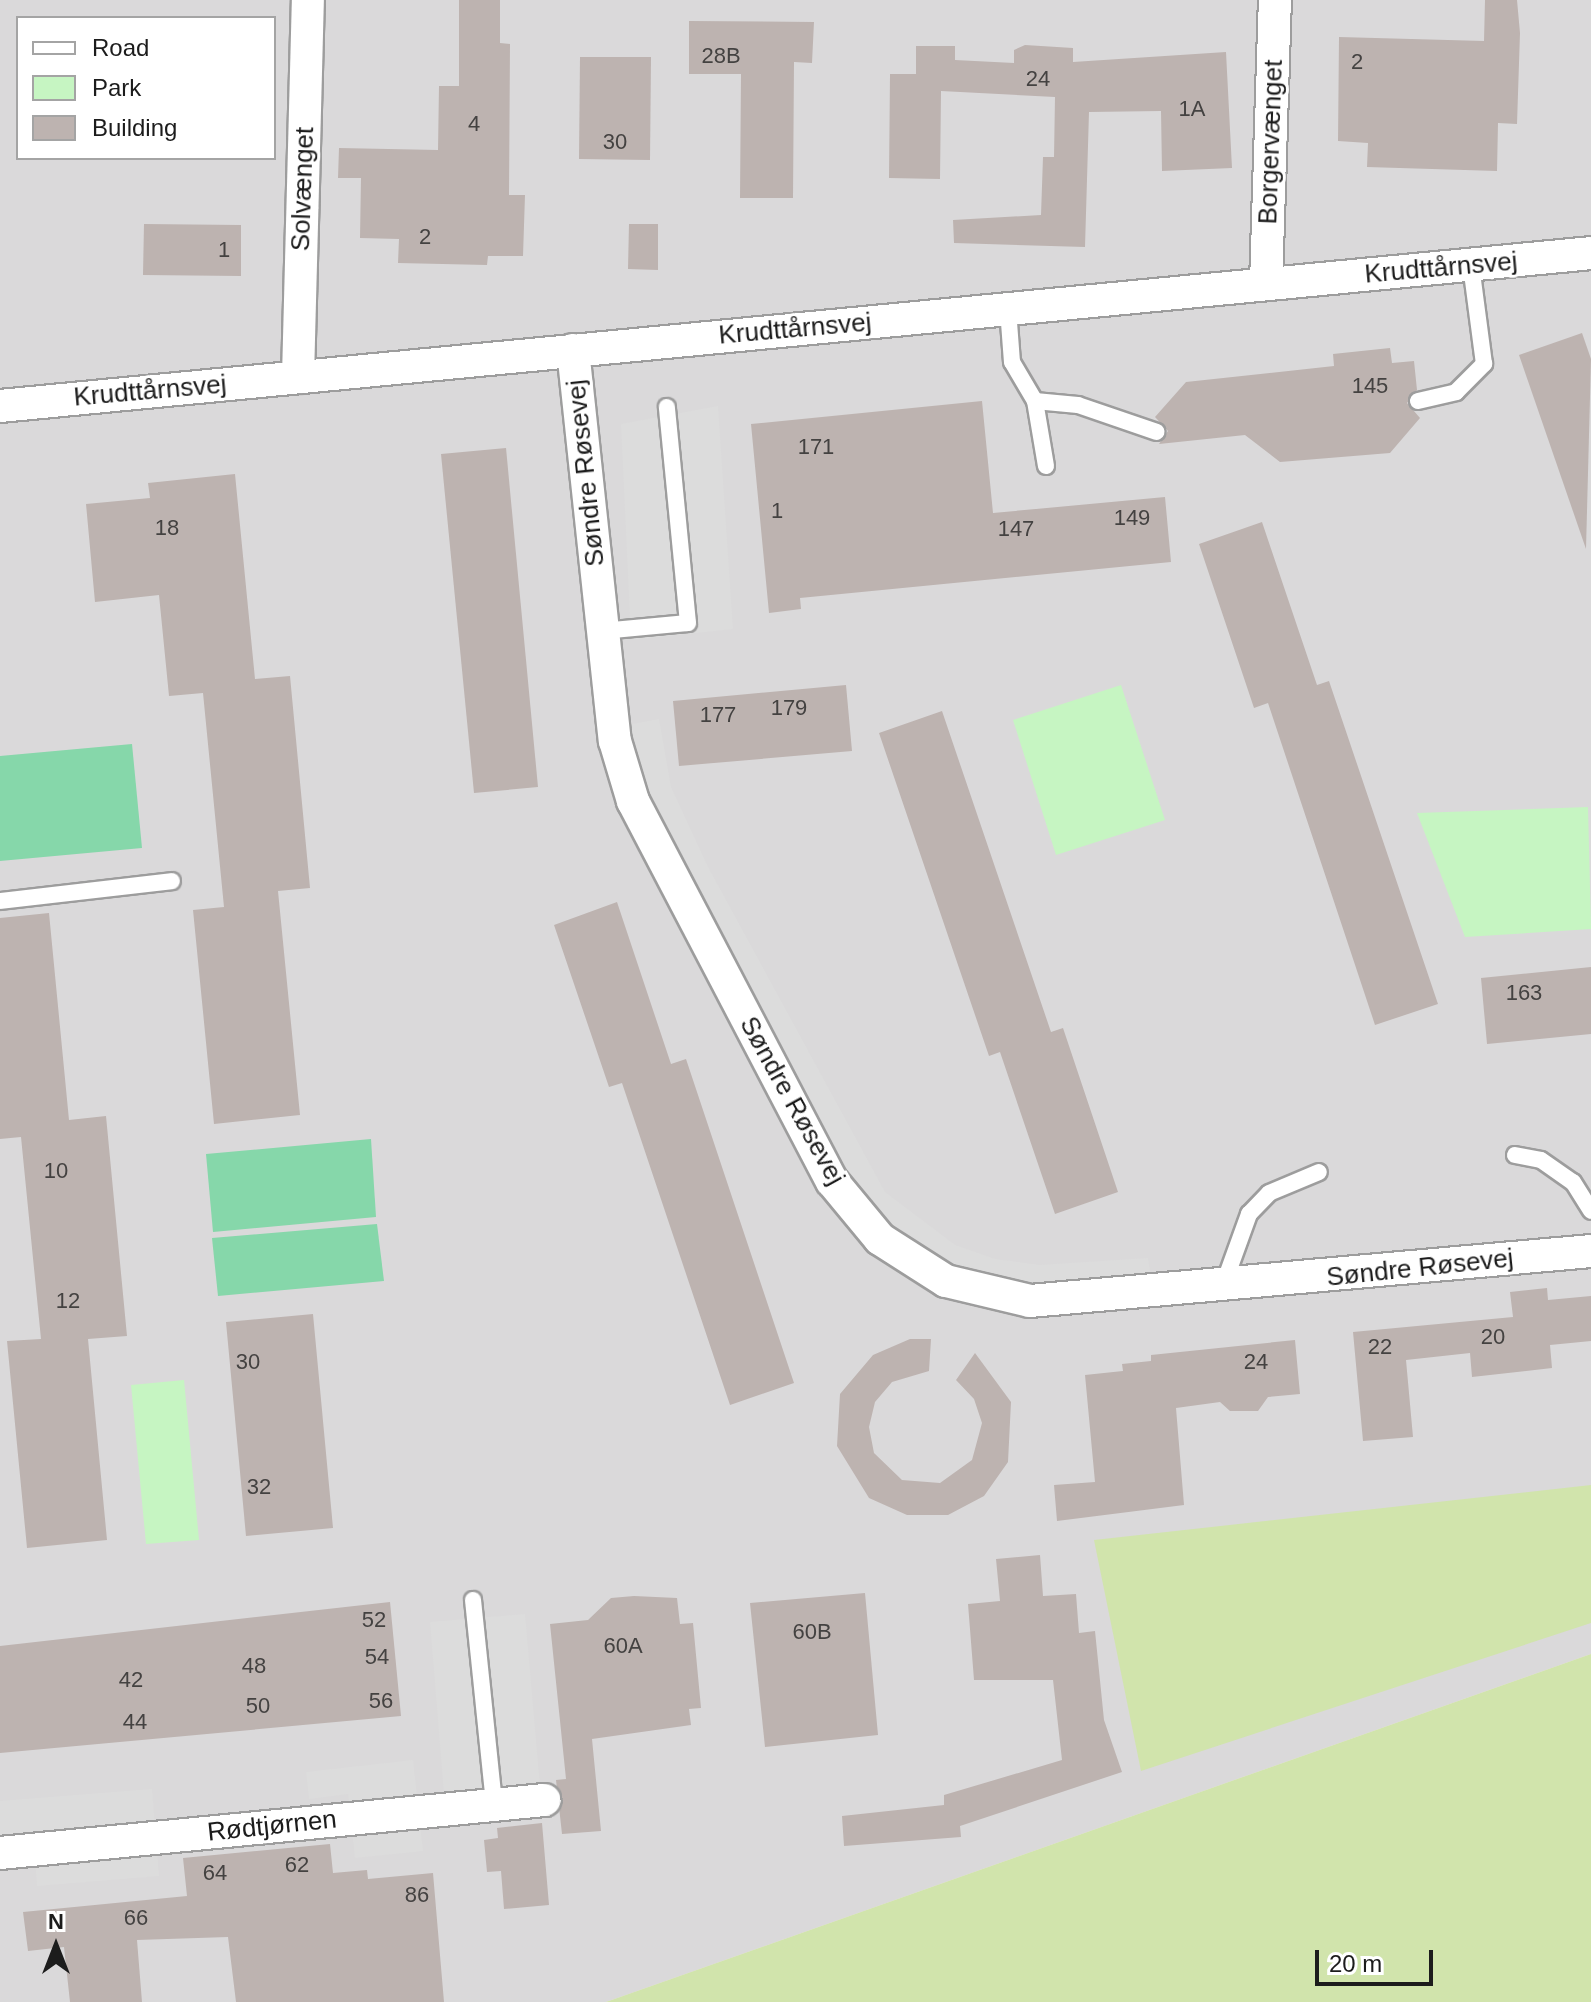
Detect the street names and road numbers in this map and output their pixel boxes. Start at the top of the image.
street label: Borgervænget [1253,59,1289,225]
street label: Solvænget [285,126,321,252]
street label: Krudttårnsvej [1363,246,1519,290]
street label: Krudttårnsvej [717,307,873,351]
street label: Krudttårnsvej [72,369,228,413]
street label: Søndre Røsevej [561,378,611,568]
street label: Søndre Røsevej [733,1011,851,1191]
street label: Søndre Røsevej [1325,1243,1515,1293]
street label: Rødtjørnen [206,1804,338,1848]

